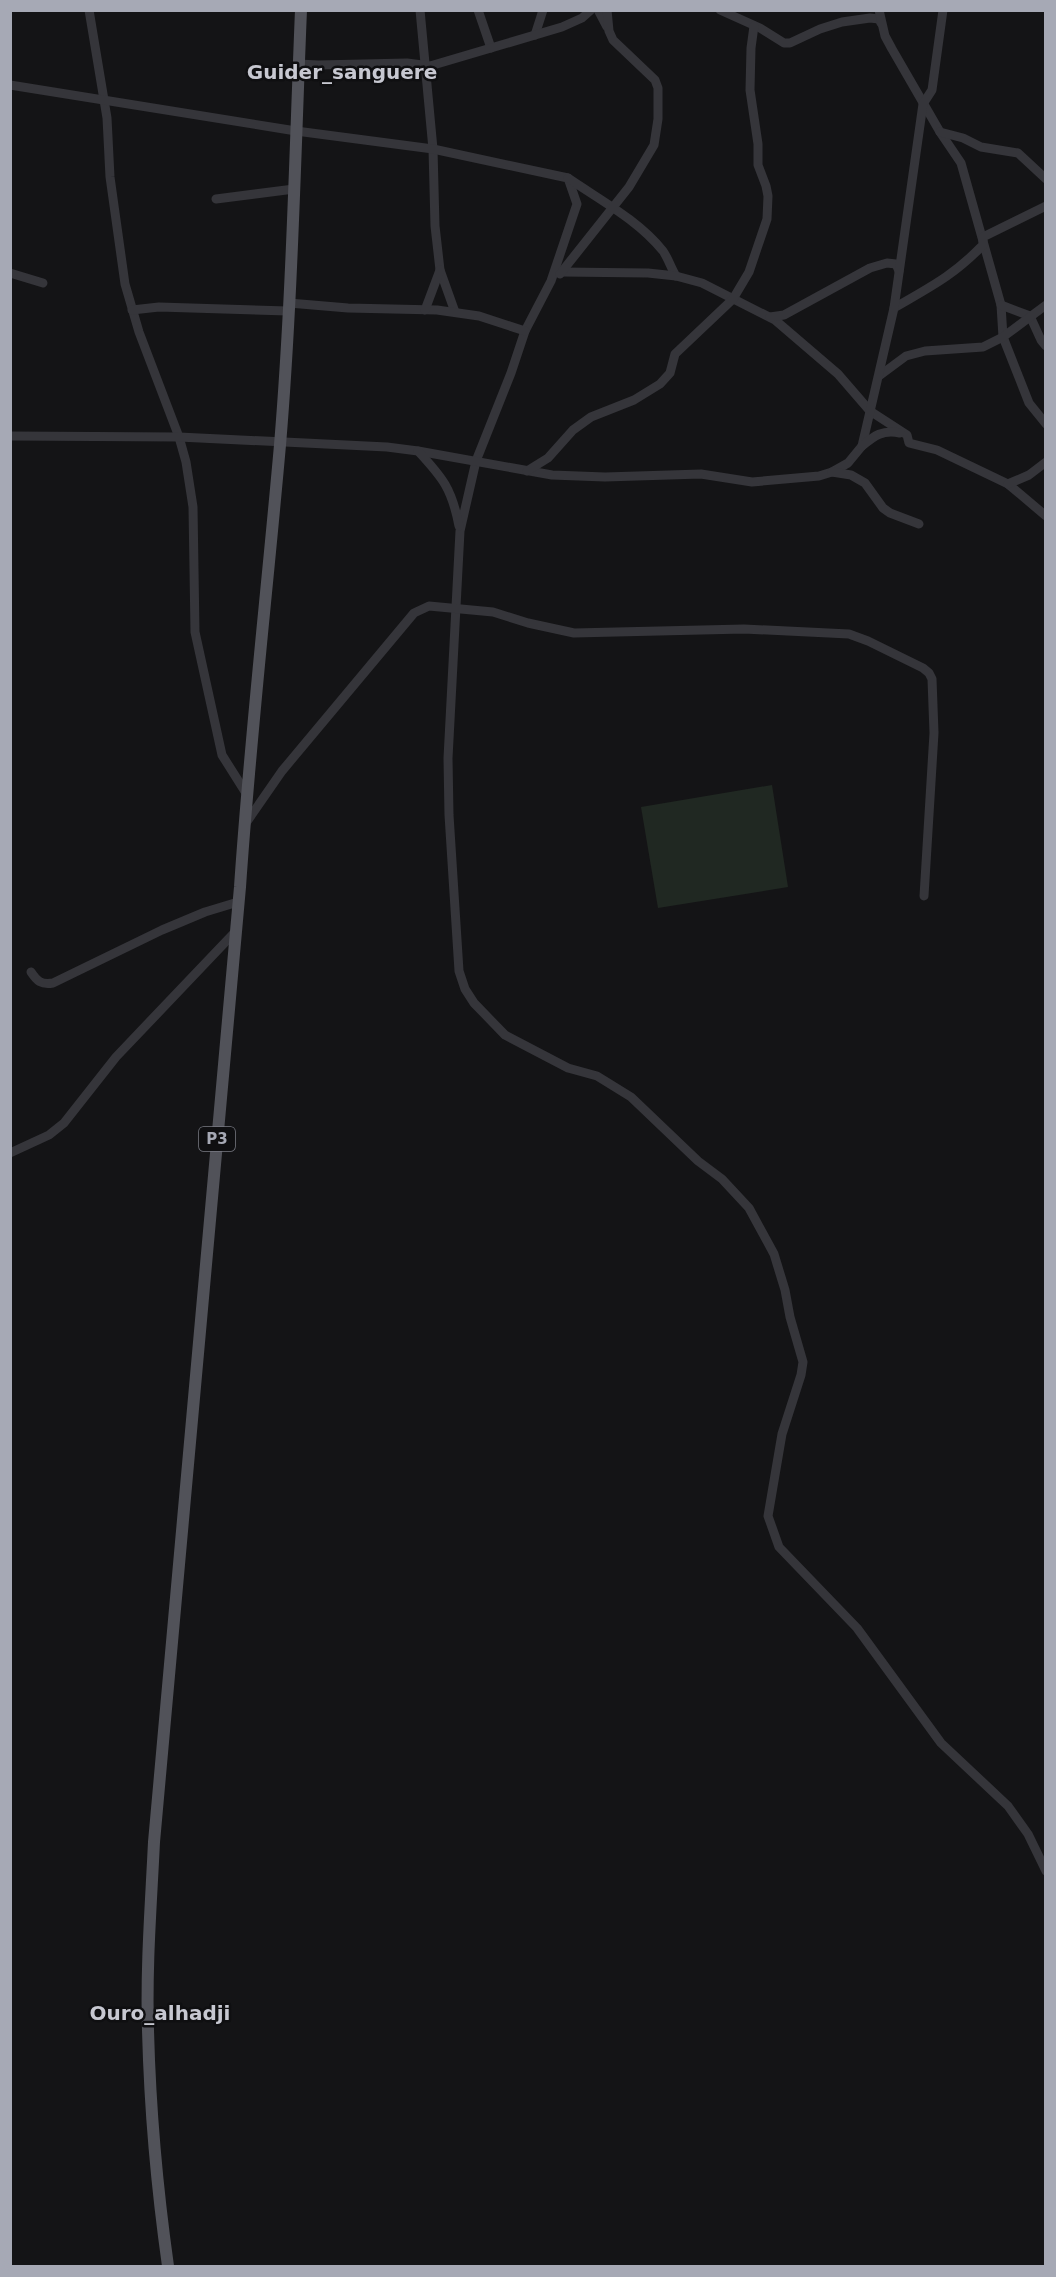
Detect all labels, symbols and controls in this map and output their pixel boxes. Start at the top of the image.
district label: Guider_sanguere [247,60,437,84]
road number: P3 [199,1127,235,1151]
district label: Ouro_alhadji [90,2001,230,2025]

